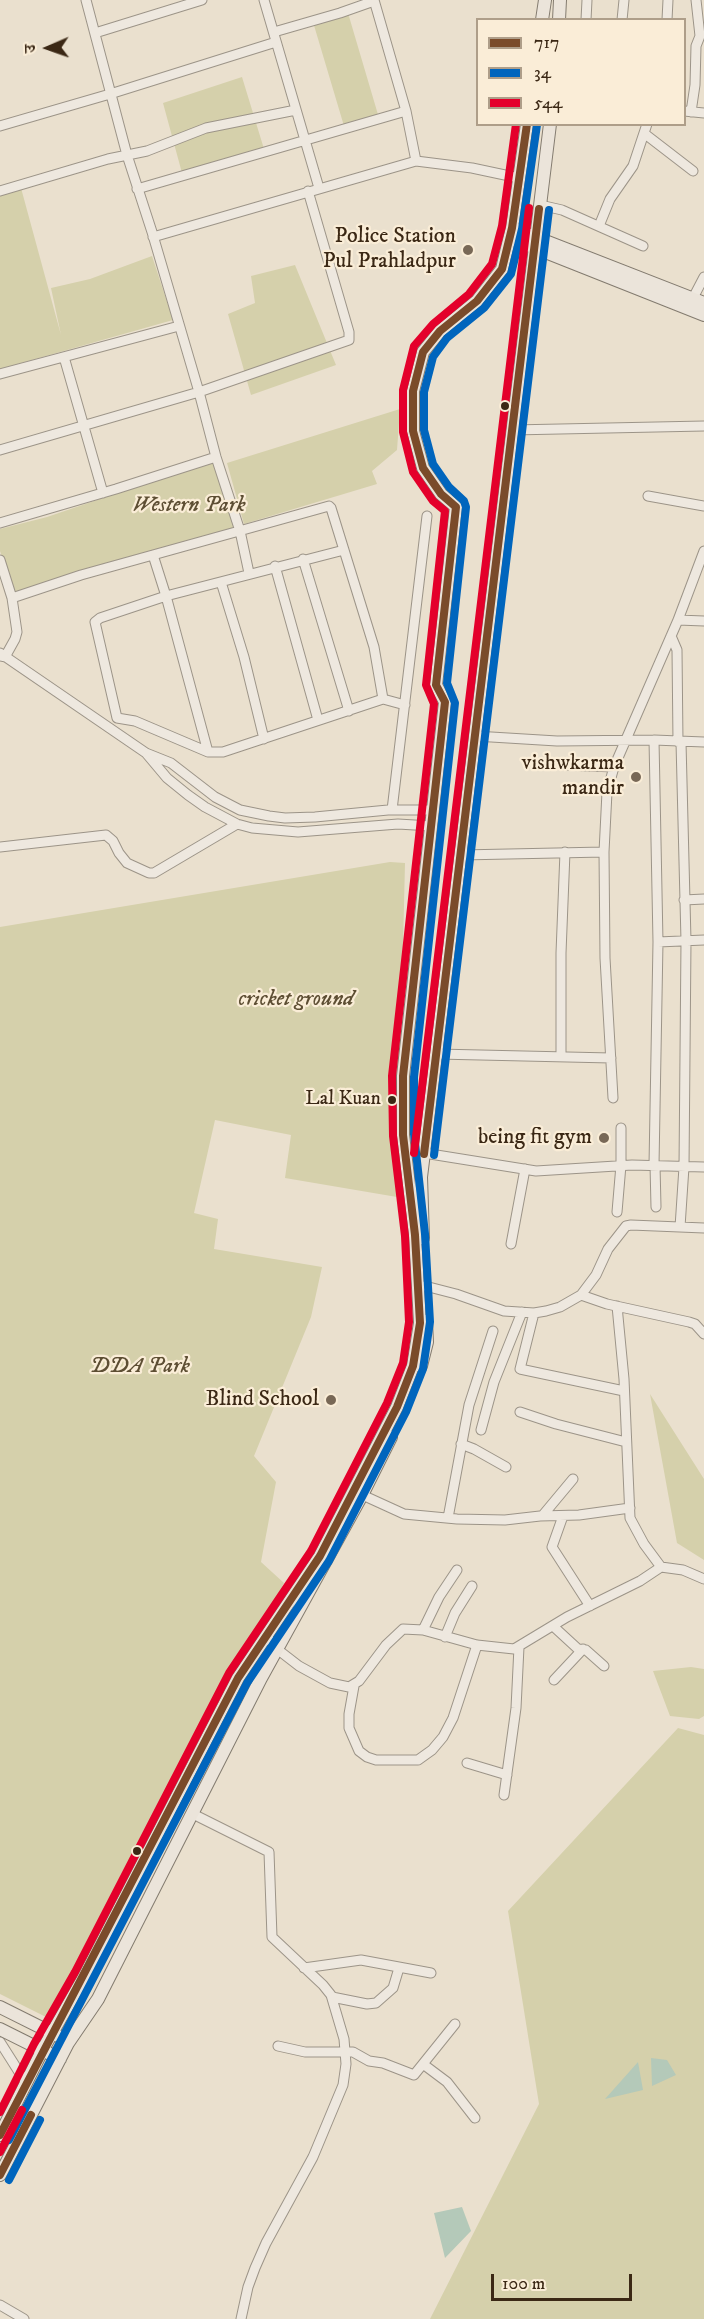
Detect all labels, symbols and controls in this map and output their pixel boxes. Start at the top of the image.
north arrow [18,18,78,78]
legend [476,18,686,126]
text: 717 [534,32,560,54]
text: उ [20,44,40,53]
text: 34 [534,62,551,84]
text: 544 [534,92,563,114]
place label: Police Station Pul Prahladpur [323,224,456,276]
marker: Police Station Pul Prahladpur [461,243,475,257]
unlabelled marker [499,400,511,412]
park label: Western Park [132,493,246,519]
place label: vishwkarma mandir [522,751,624,802]
marker: vishwkarma mandir [629,770,643,784]
park label: cricket ground [238,987,354,1013]
place label: Lal Kuan [305,1088,381,1112]
marker: Lal Kuan [386,1094,398,1106]
place label: being fit gym [478,1125,592,1151]
marker: being fit gym [597,1131,611,1145]
park label: DDA Park [90,1354,190,1380]
place label: Blind School [205,1387,319,1413]
marker: Blind School [324,1393,338,1407]
unlabelled marker [131,1845,143,1857]
scale bar [494,2262,635,2300]
text: 100 m [502,2273,545,2295]

